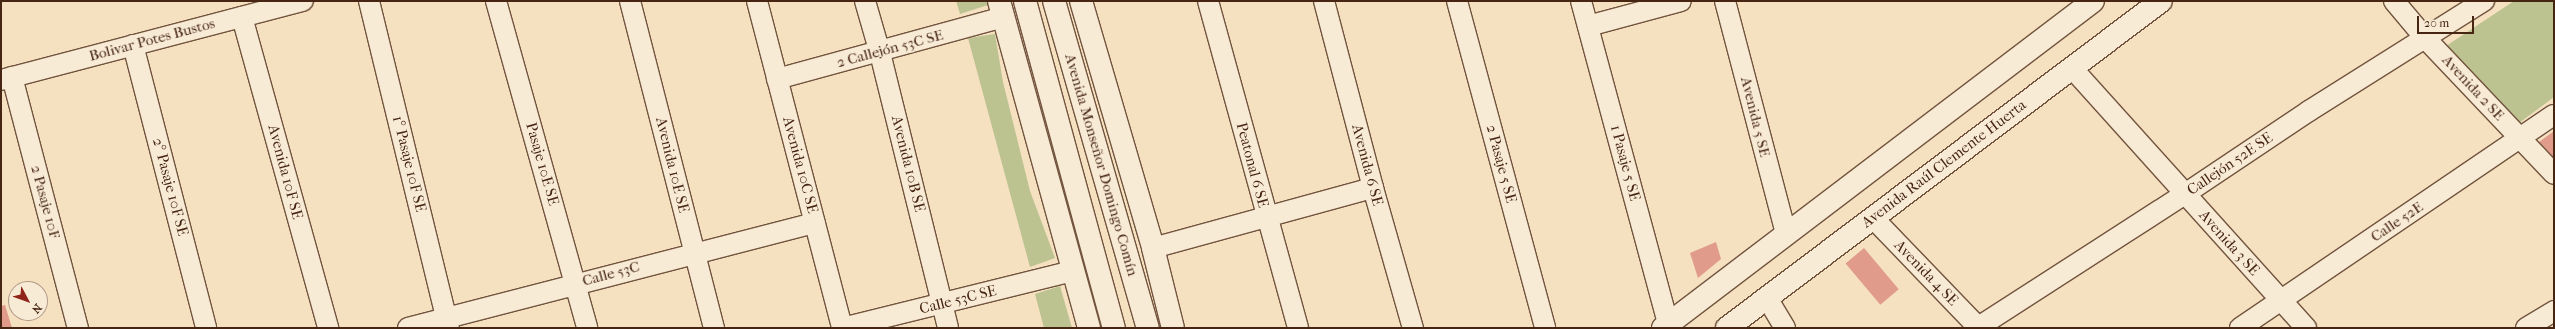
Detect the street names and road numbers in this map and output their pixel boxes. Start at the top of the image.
street label: Bolivar Potes Bustos [87,15,217,65]
street label: 2 Callejón 53C SE [835,26,945,72]
street label: Avenida 2 SE [2438,51,2508,125]
street label: Avenida Monseñor Domingo Comín [1061,52,1141,278]
street label: Avenida 5 SE [1736,75,1774,159]
street label: Avenida Raúl Clemente Huerta [1858,96,2030,232]
street label: 1° Pasaje 10F SE [388,114,430,214]
street label: Avenida 10B SE [887,114,929,214]
street label: Avenida 10E SE [651,115,693,215]
street label: Avenida 10C SE [778,115,822,215]
street label: Pasaje 10E SE [522,120,562,208]
street label: Peatonal 6 SE [1232,121,1272,209]
street label: Avenida 6 SE [1347,122,1387,208]
street label: Avenida 10F SE [264,123,306,221]
street label: 2 Pasaje 5 SE [1482,123,1520,205]
street label: 1 Pasaje 5 SE [1606,123,1644,203]
street label: Callejón 52E SE [2184,129,2276,199]
street label: 2° Pasaje 10F SE [148,136,192,238]
street label: 2 Pasaje 10F [27,163,63,241]
street label: Calle 52E [2367,198,2427,246]
street label: Avenida 3 SE [2195,207,2263,279]
street label: Avenida 4 SE [1890,236,1962,310]
street label: Calle 53C [580,258,642,290]
street label: Calle 53C SE [918,282,998,318]

